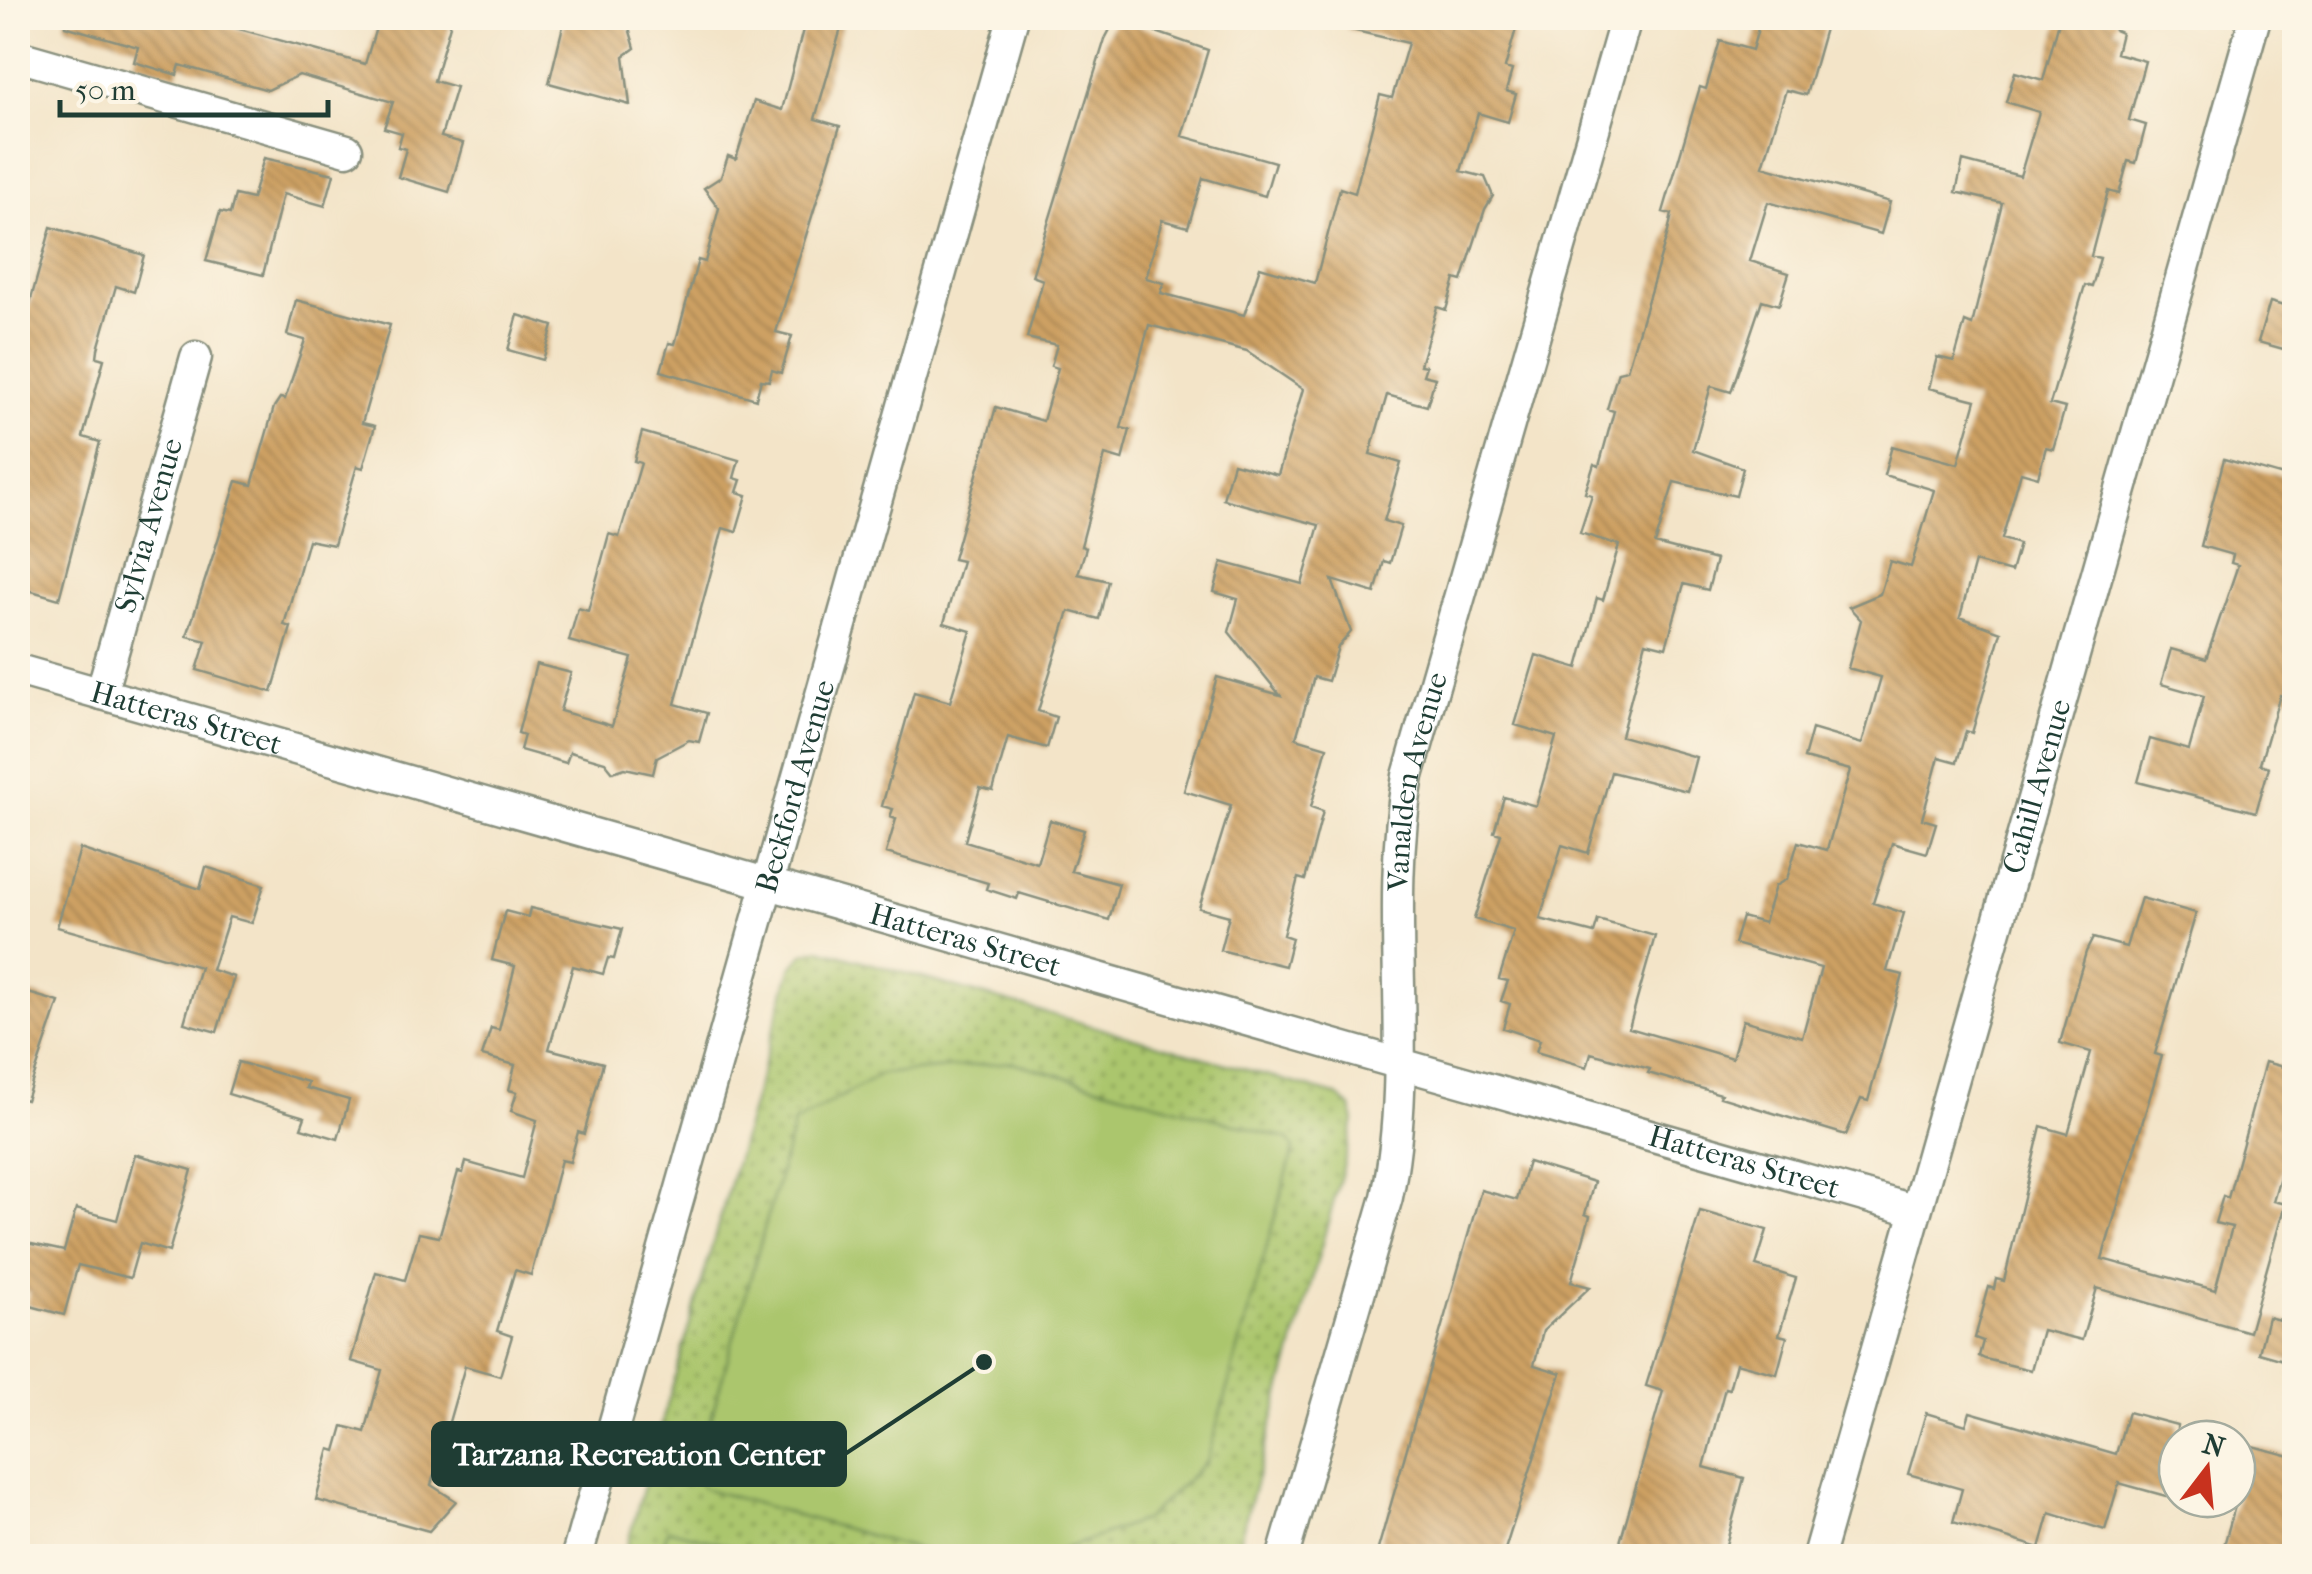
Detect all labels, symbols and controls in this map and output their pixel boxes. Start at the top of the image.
scale bar [60,55,328,117]
text: 50 m [75,73,136,108]
street label: Sylvia Avenue [107,434,190,617]
street label: Vanalden Avenue [1380,668,1455,892]
street label: Hatteras Street [87,674,286,762]
street label: Beckford Avenue [748,676,842,897]
street label: Cahill Avenue [1995,695,2078,878]
street label: Hatteras Street [866,896,1065,984]
street label: Hatteras Street [1645,1118,1844,1206]
north arrow [2157,1419,2257,1519]
callout: Tarzana Recreation Center [433,1423,845,1485]
text: N [2199,1427,2229,1464]
text: Tarzana Recreation Center [452,1436,826,1473]

